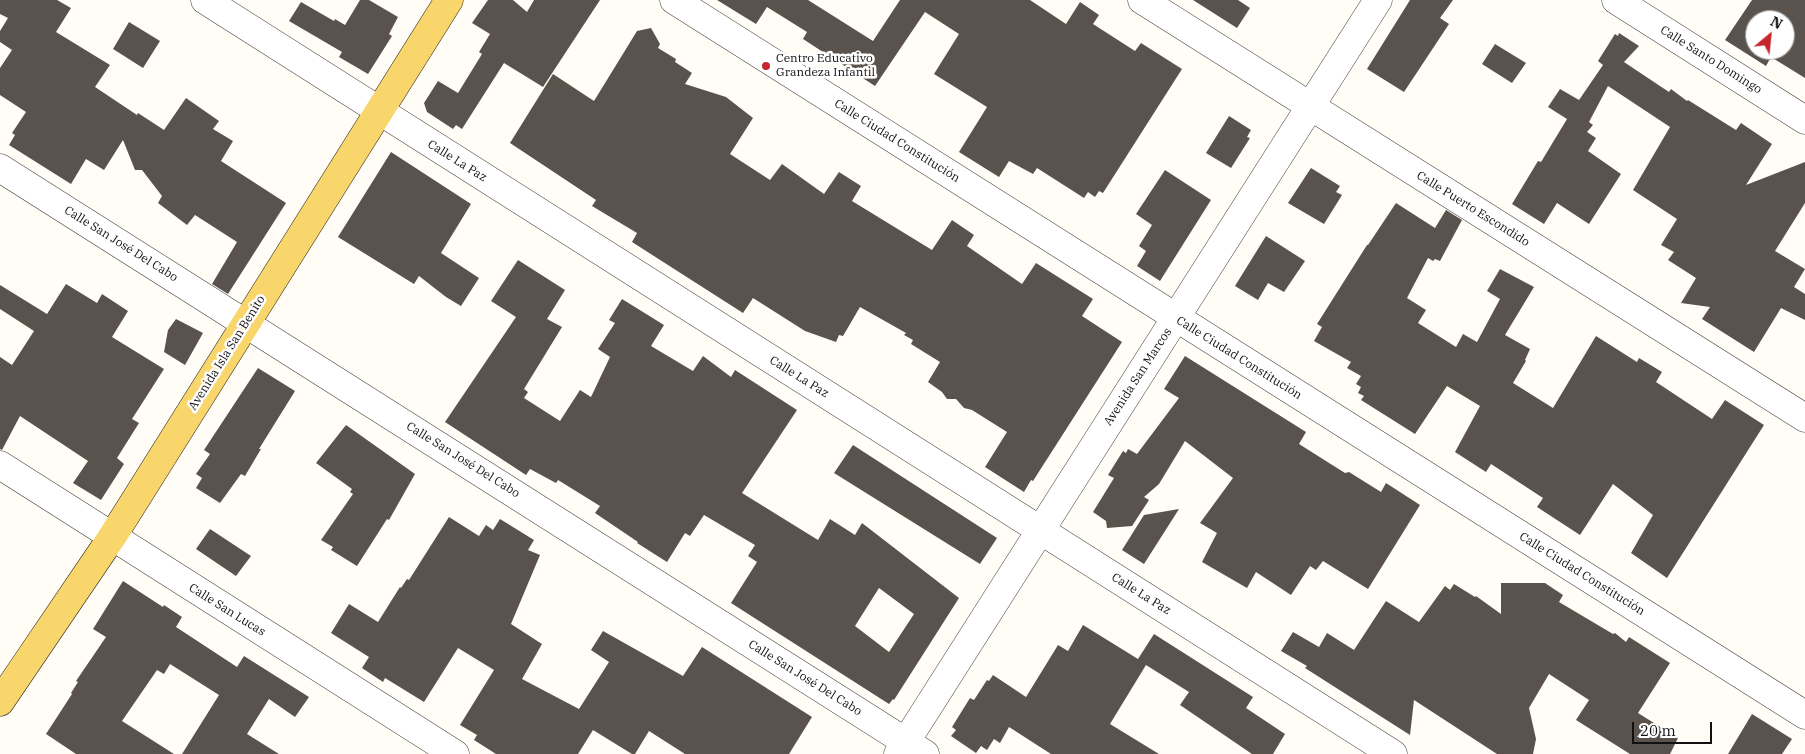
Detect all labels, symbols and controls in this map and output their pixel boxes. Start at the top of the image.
north arrow [1745,10,1795,60]
text: N [1767,12,1786,33]
street label: Calle Santo Domingo [1658,23,1764,97]
place label: Centro Educativo Grandeza Infantil [776,52,875,80]
marker: Centro Educativo Grandeza Infantil [760,60,772,72]
street label: Calle Ciudad Constitución [831,96,963,186]
street label: Calle La Paz [425,137,489,185]
street label: Calle Puerto Escondido [1414,168,1532,250]
street label: Calle San José Del Cabo [61,203,181,285]
street label: Avenida Isla San Benito [186,293,268,413]
street label: Calle Ciudad Constitución [1173,313,1305,403]
street label: Avenida San Marcos [1101,325,1175,429]
street label: Calle La Paz [767,353,831,401]
street label: Calle San José Del Cabo [403,419,523,501]
street label: Calle Ciudad Constitución [1516,529,1648,619]
street label: Calle La Paz [1109,570,1173,618]
street label: Calle San Lucas [186,581,268,639]
street label: Calle San José Del Cabo [745,637,865,719]
scale bar [1635,712,1715,744]
text: 20 m [1640,721,1676,740]

